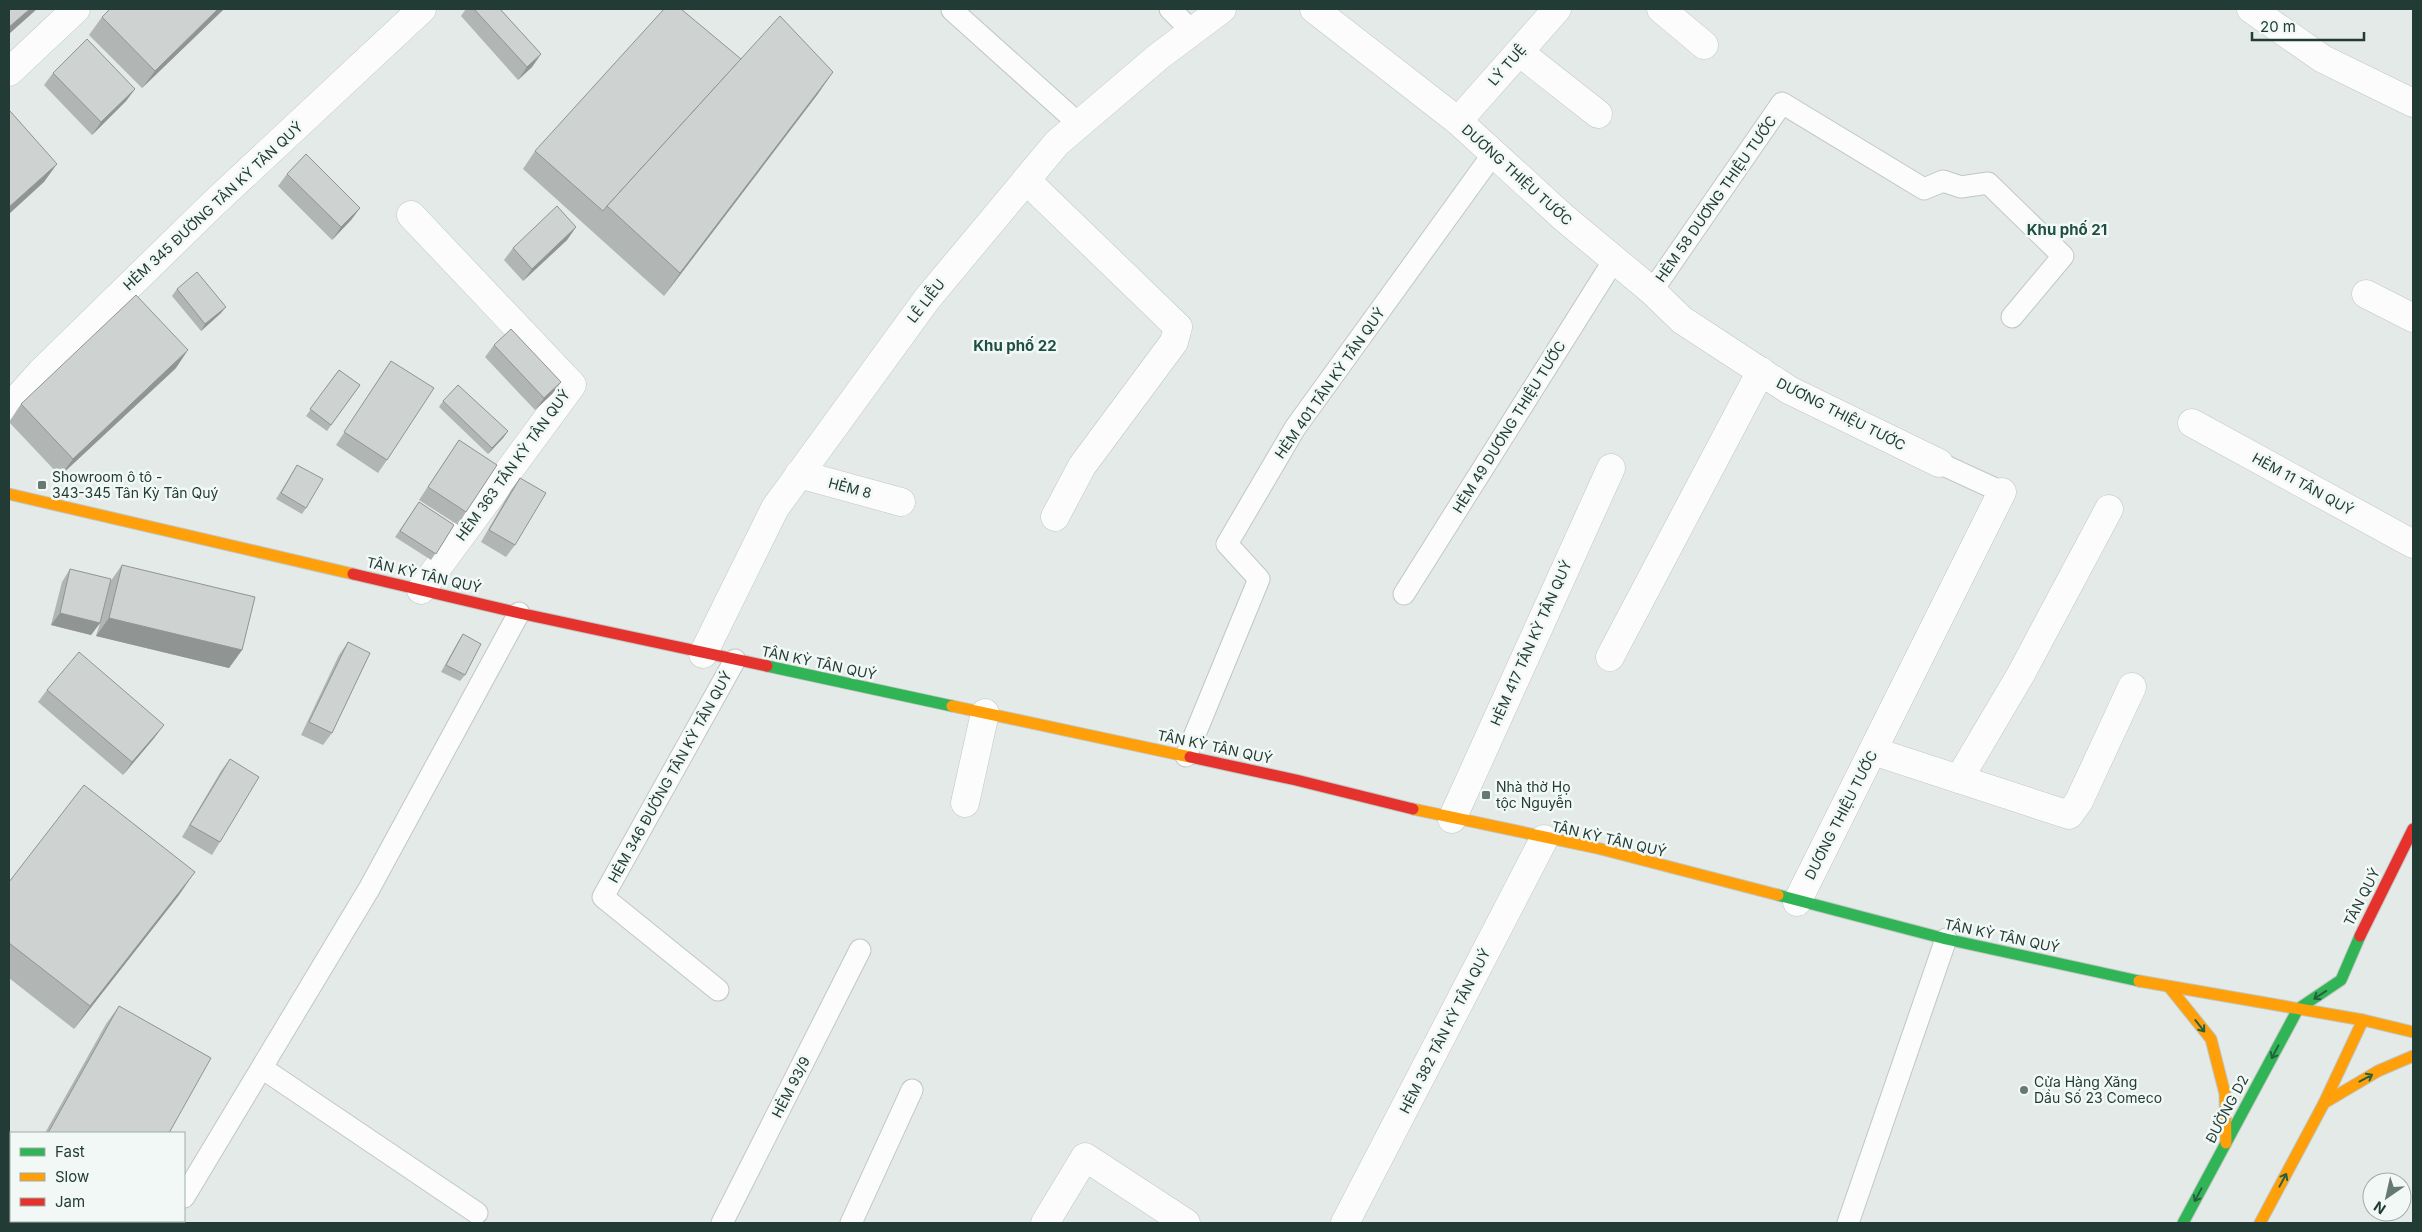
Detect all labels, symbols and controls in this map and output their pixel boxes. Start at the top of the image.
scale bar [2252,10,2364,42]
text: 20 m [2260,17,2296,36]
street label: LÝ TUỆ [1484,41,1529,89]
street label: HẺM 58 DƯƠNG THIỆU TƯỚC [1652,112,1780,285]
street label: HẺM 345 ĐƯỜNG TÂN KỲ TÂN QUÝ [119,118,306,293]
street label: DƯƠNG THIỆU TƯỚC [1459,121,1576,229]
district label: Khu phố 21 [2027,220,2107,239]
street label: LÊ LIỄU [901,274,948,326]
street label: HẺM 401 TÂN KỲ TÂN QUÝ [1271,304,1389,461]
district label: Khu phố 22 [973,336,1057,355]
street label: HẺM 49 DƯƠNG THIỆU TƯỚC [1449,338,1569,516]
street label: DƯƠNG THIỆU TƯỚC [1774,374,1909,453]
street label: HẺM 363 TÂN KỲ TÂN QUÝ [452,385,573,544]
street label: HẺM 11 TÂN QUÝ [2250,449,2357,519]
place label: Showroom ô tô - 343-345 Tân Kỳ Tân Quý [52,468,219,501]
street label: HẺM 8 [827,474,874,501]
marker: Showroom ô tô - 343-345 Tân Kỳ Tân Quý [36,479,48,491]
street label: TÂN KỲ TÂN QUÝ [365,553,484,596]
street label: HẺM 417 TÂN KỲ TÂN QUÝ [1486,557,1575,728]
street label: TÂN KỲ TÂN QUÝ [760,642,879,683]
street label: HẺM 346 ĐƯỜNG TÂN KỲ TÂN QUÝ [604,668,735,886]
street label: TÂN KỲ TÂN QUÝ [1156,726,1275,767]
street label: DƯƠNG THIỆU TƯỚC [1801,747,1880,882]
place label: Nhà thờ Họ tộc Nguyễn [1496,778,1572,811]
marker: Nhà thờ Họ tộc Nguyễn [1480,789,1492,801]
street label: TÂN KỲ TÂN QUÝ [1550,817,1669,860]
street label: TÂN QUÝ [2340,865,2384,929]
street label: TÂN KỲ TÂN QUÝ [1943,915,2062,956]
street label: HẺM 382 TÂN KỲ TÂN QUÝ [1396,945,1494,1116]
one-way arrow [2313,990,2327,1000]
one-way arrow [2195,1019,2206,1032]
one-way arrow [2270,1044,2280,1059]
street label: HẺM 93/9 [768,1053,813,1120]
street label: ĐƯỜNG D2 [2202,1072,2252,1146]
one-way arrow [2358,1072,2373,1082]
place label: Cửa Hàng Xăng Dầu Số 23 Comeco [2034,1073,2162,1106]
marker: Cửa Hàng Xăng Dầu Số 23 Comeco [2018,1084,2030,1096]
legend [10,1132,185,1222]
text: Fast [55,1142,85,1161]
text: Slow [55,1167,89,1186]
north arrow [2362,1172,2412,1222]
one-way arrow [2279,1173,2288,1188]
one-way arrow [2193,1187,2202,1202]
text: Jam [55,1192,85,1211]
text: N [2370,1198,2389,1218]

